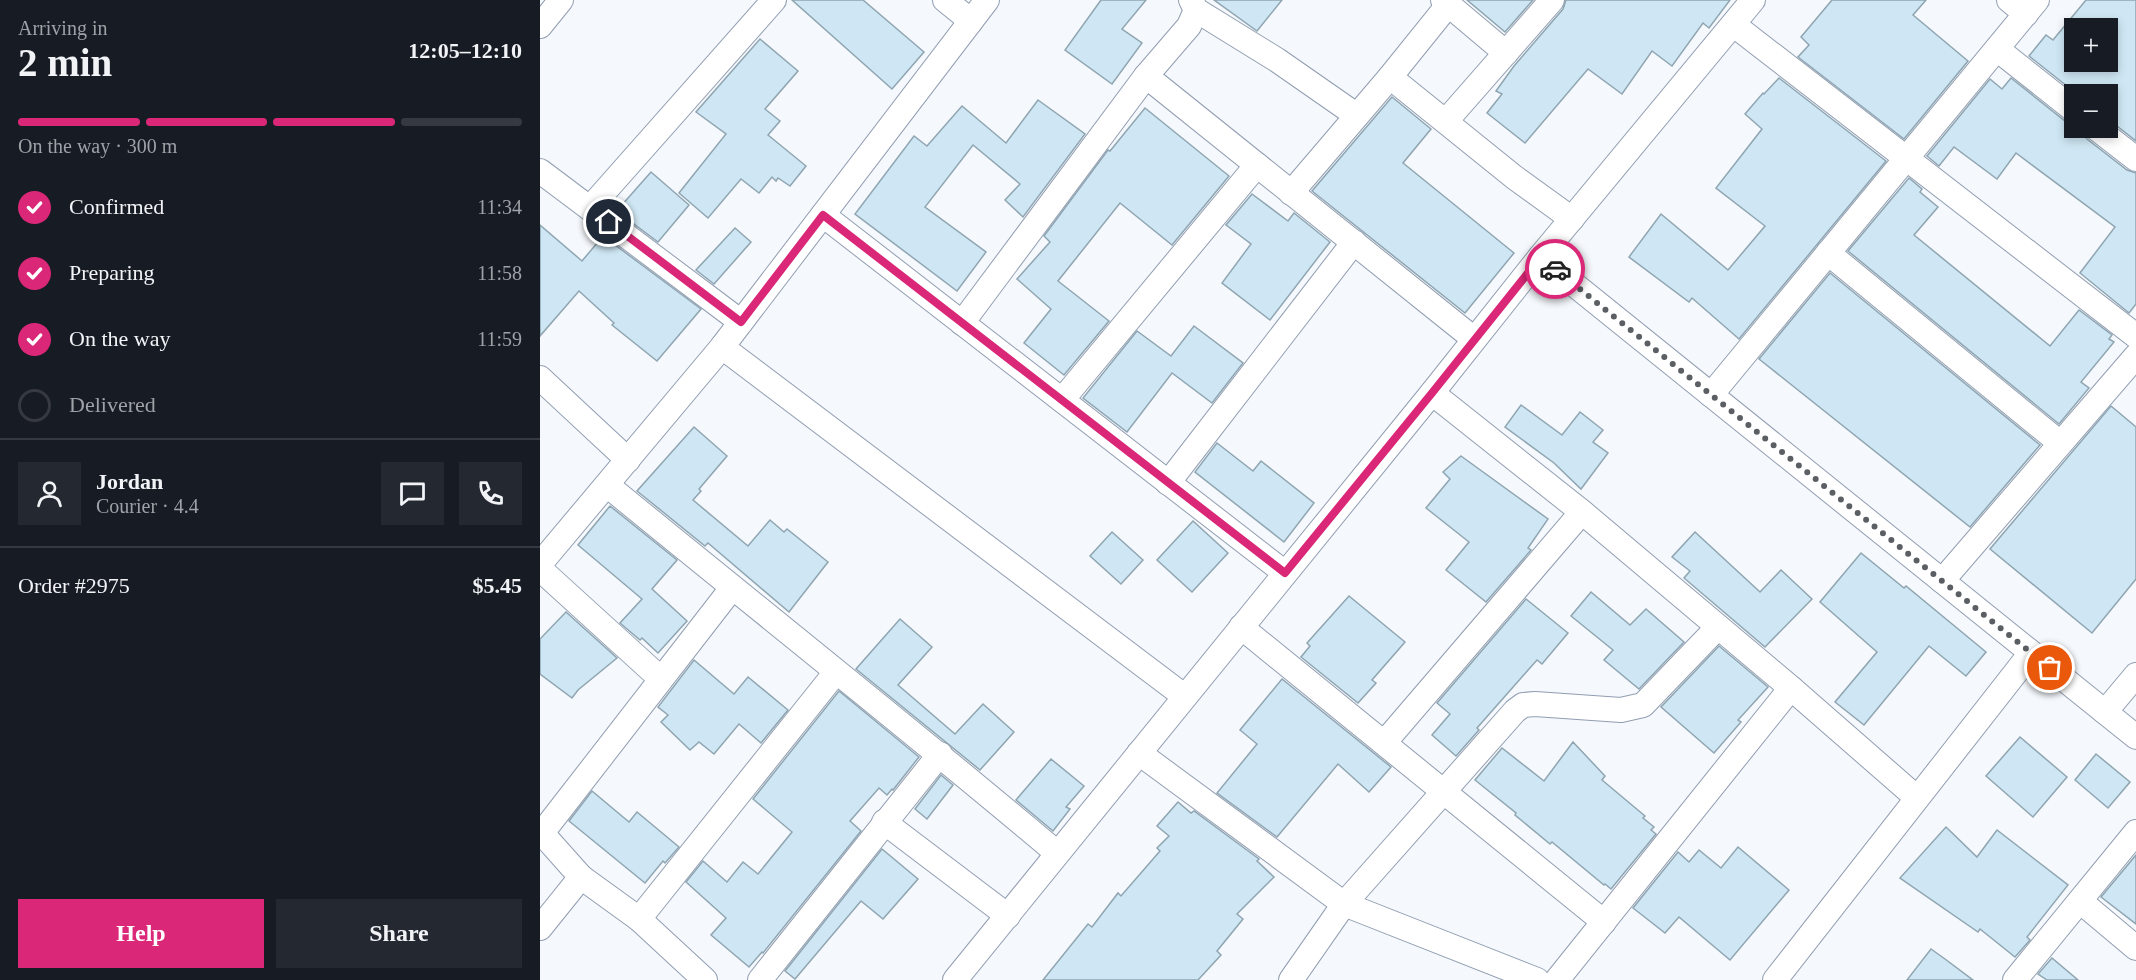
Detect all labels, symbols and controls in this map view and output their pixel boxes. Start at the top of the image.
text: Arriving in [18,17,107,39]
map controls [2064,18,2118,138]
button: + [2064,18,2118,72]
text: 12:05–12:10 [408,38,522,63]
text: 2 min [18,41,112,84]
button: − [2064,84,2118,138]
text: On the way · 300 m [18,135,177,157]
icon: check [18,191,51,224]
text: Confirmed [69,194,164,219]
text: 11:34 [477,196,522,218]
pin [583,196,634,247]
icon: home [592,205,625,238]
courier [1525,239,1585,299]
icon: car [1539,253,1572,286]
icon: check [18,257,51,290]
text: Preparing [69,260,155,285]
text: 11:58 [477,262,522,284]
icon: check [18,323,51,356]
text: On the way [69,326,170,351]
text: 11:59 [477,328,522,350]
text: Delivered [69,392,156,417]
button: person [18,462,81,525]
button: chat [381,462,444,525]
button: phone [459,462,522,525]
text: Jordan [96,469,163,494]
text: Courier · 4.4 [96,495,199,517]
text: Order #2975 [18,573,130,598]
text: $5.45 [473,573,522,598]
pin [2024,642,2075,693]
icon: bag [2033,651,2066,684]
button: Help [18,899,264,968]
button: Share [276,899,522,968]

